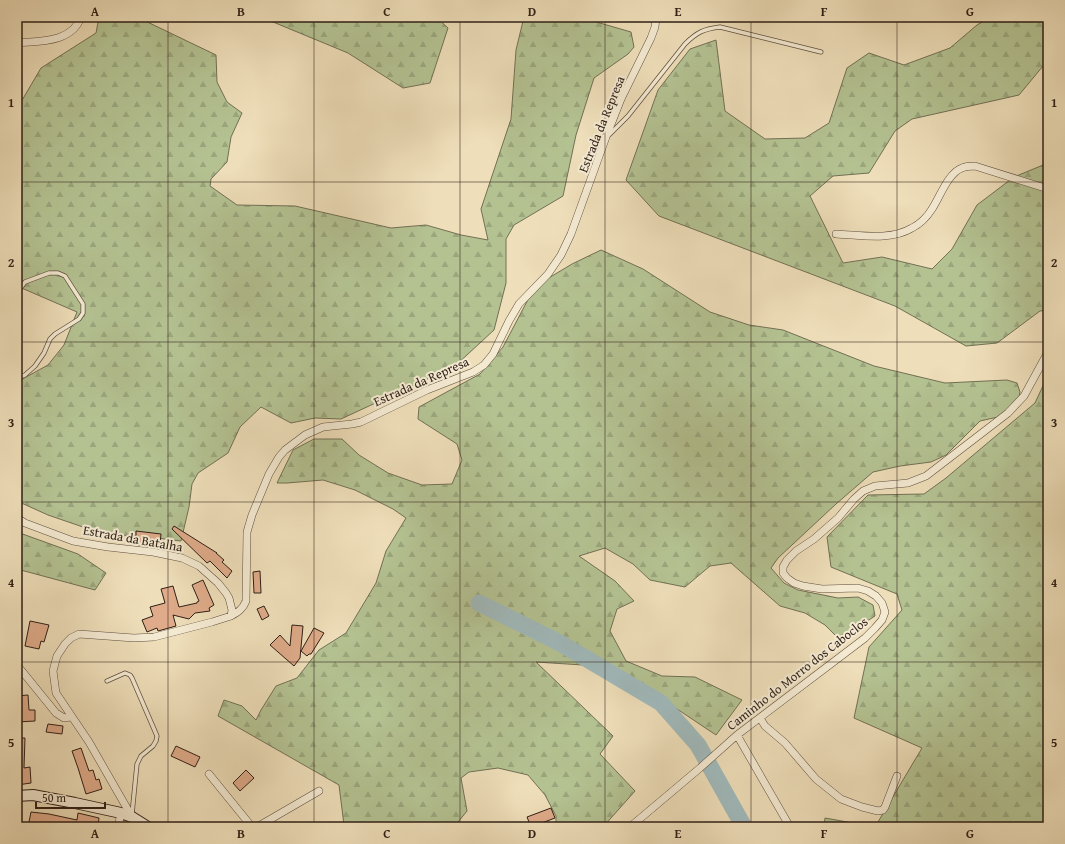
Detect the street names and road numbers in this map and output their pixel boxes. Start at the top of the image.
street label: Estrada da Represa [573,72,630,175]
street label: Estrada da Represa [370,352,473,411]
street label: Estrada da Batalha [82,520,185,557]
street label: Caminho do Morro dos Caboclos [723,612,872,735]

